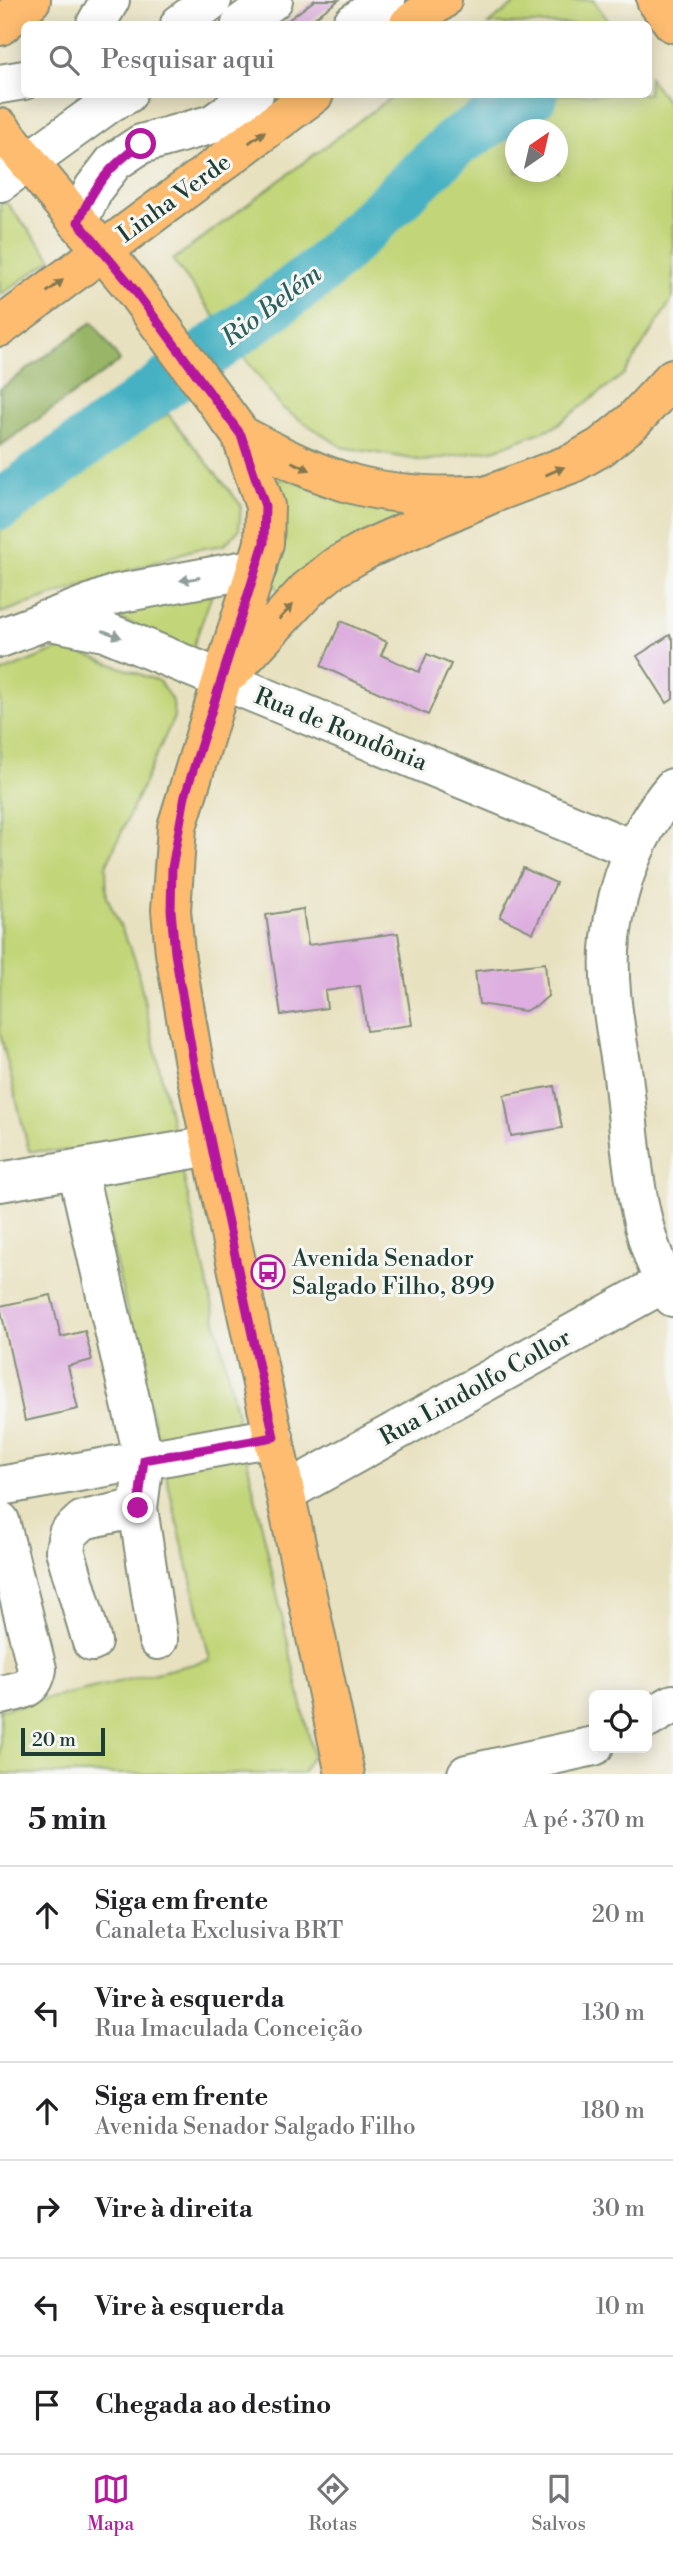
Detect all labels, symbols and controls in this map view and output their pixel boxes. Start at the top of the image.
search box [21,21,652,98]
icon: search [45,41,83,79]
text: Pesquisar aqui [101,44,275,76]
north arrow [505,119,568,182]
route start [125,128,156,159]
one-way arrow [248,129,266,144]
street label: Linha Verde [112,148,237,250]
water label: Rio Belém [215,257,329,354]
one-way arrow [46,280,64,294]
one-way arrow [291,460,311,472]
one-way arrow [545,465,565,477]
one-way arrow [179,574,201,585]
one-way arrow [278,604,294,620]
one-way arrow [101,629,122,640]
street label: Rua de Rondônia [250,682,432,779]
place label: Avenida Senador Salgado Filho, 899 [291,1244,495,1302]
bus stop icon: Avenida Senador Salgado Filho, 899 [249,1253,287,1291]
street label: Rua Lindolfo Collor [374,1323,577,1453]
route end [122,1492,153,1523]
map controls [589,1690,652,1753]
button: locate [589,1690,652,1753]
scale bar [21,1725,105,1757]
text: 20 m [32,1728,76,1752]
text: 5 min [28,1801,107,1839]
text: A pé · 370 m [523,1806,645,1834]
text: Siga em frente [95,1885,268,1917]
icon: ahead [28,1896,66,1934]
text: 20 m [592,1901,645,1929]
text: Canaleta Exclusiva BRT [95,1917,343,1945]
text: Vire à esquerda [95,1983,285,2015]
icon: left [28,1994,66,2032]
text: 130 m [582,1999,645,2027]
text: Rua Imaculada Conceição [95,2015,363,2043]
text: Siga em frente [95,2081,268,2113]
icon: ahead [28,2092,66,2130]
text: 180 m [581,2097,645,2125]
text: Avenida Senador Salgado Filho [95,2113,416,2141]
icon: right [28,2190,66,2228]
text: Vire à direita [95,2193,253,2225]
text: 30 m [592,2195,645,2223]
icon: left [28,2288,66,2326]
text: Vire à esquerda [95,2291,285,2323]
text: 10 m [596,2293,645,2321]
icon: arrive [28,2386,66,2424]
text: Chegada ao destino [95,2389,331,2421]
tab: Mapa [87,2470,134,2536]
tab: Rotas [309,2470,357,2536]
tab: Salvos [531,2470,586,2536]

